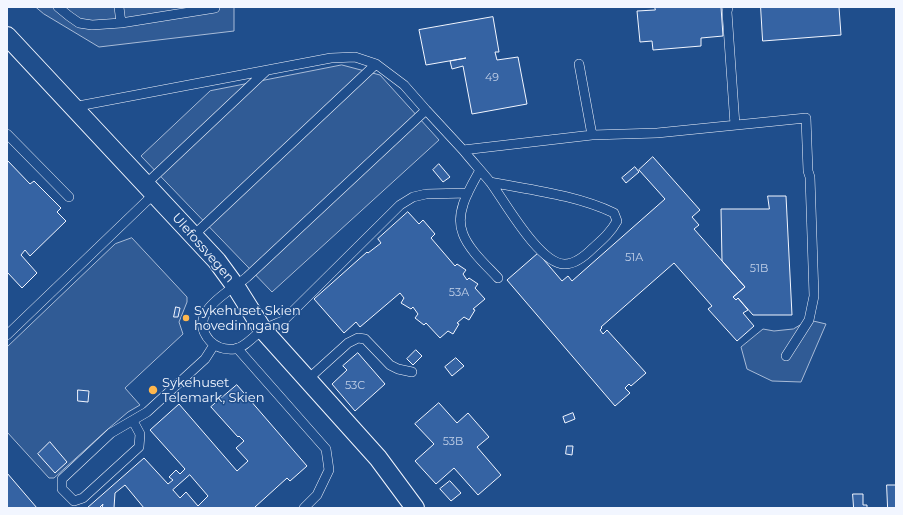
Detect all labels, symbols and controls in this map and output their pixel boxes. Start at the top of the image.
house number: 49 [485,71,499,85]
street label: Ulefossvegen [169,210,237,286]
house number: 51A [625,251,643,265]
house number: 51B [750,262,768,276]
house number: 53A [449,286,469,300]
place label: Sykehuset Skien hovedinngang [194,303,301,334]
marker: Sykehuset Skien hovedinngang [181,313,191,323]
place label: Sykehuset Telemark, Skien [162,375,264,406]
house number: 53C [345,379,365,393]
marker: Sykehuset Telemark, Skien [147,384,159,396]
house number: 53B [443,435,463,449]

